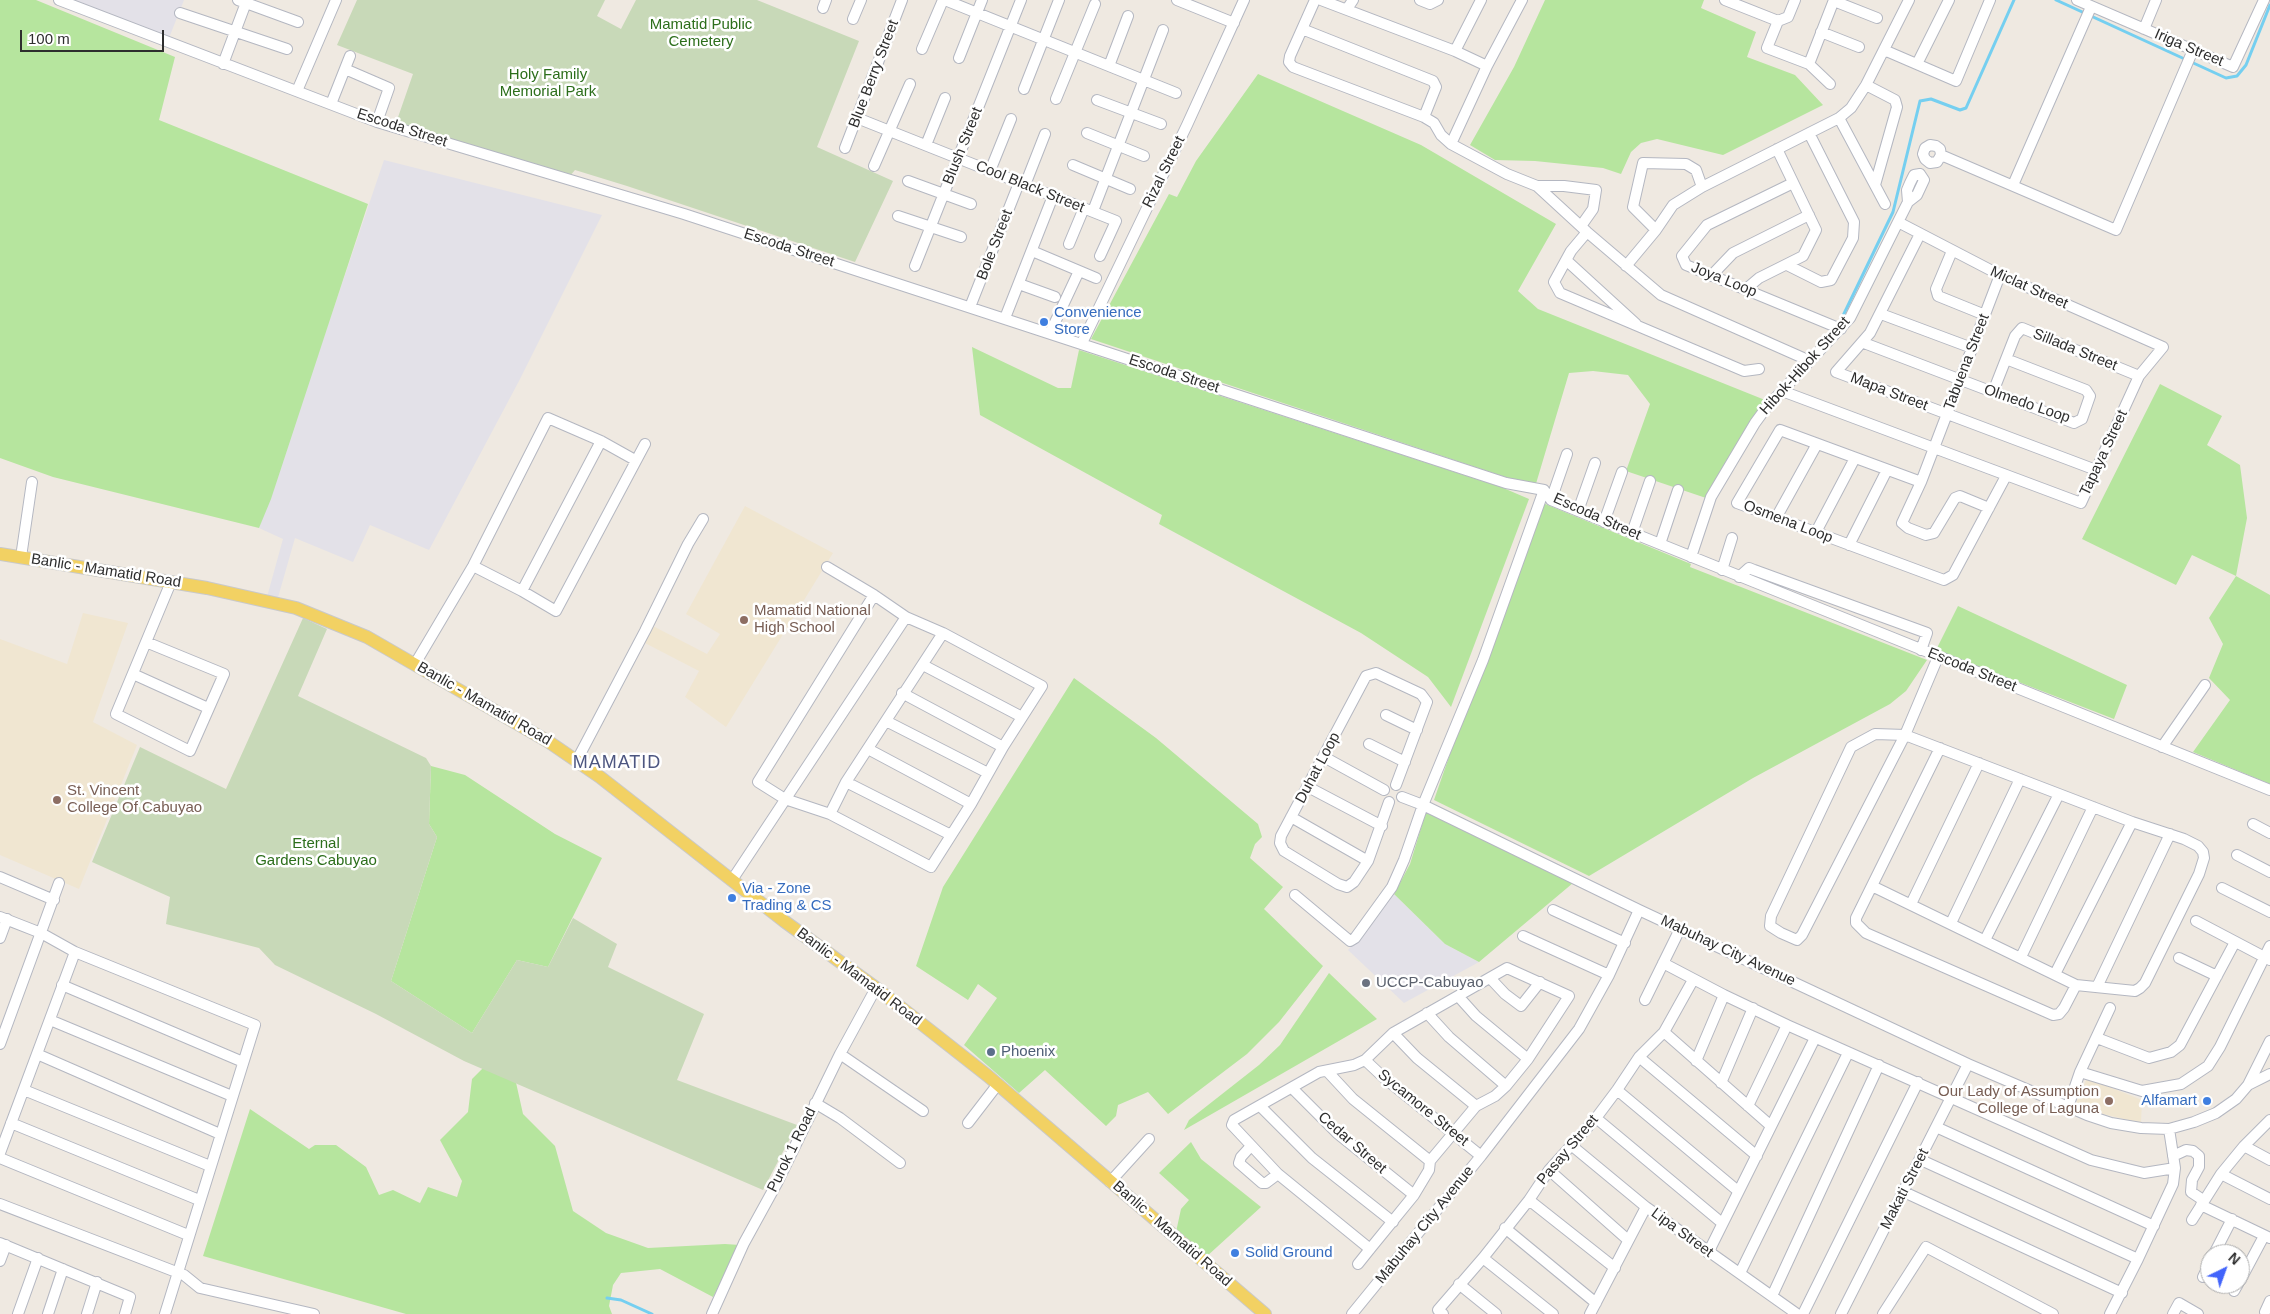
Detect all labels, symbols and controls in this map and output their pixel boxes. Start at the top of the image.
park label: Mamatid Public Cemetery [650,16,752,51]
street label: Blue Berry Street [845,17,903,131]
scale bar [22,20,166,52]
street label: Iriga Street [2152,25,2226,71]
text: 100 m [28,30,70,47]
park label: Holy Family Memorial Park [500,66,596,101]
street label: Escoda Street [354,105,450,151]
street label: Blush Street [939,105,987,187]
street label: Rizal Street [1139,133,1189,211]
street label: Cool Black Street [973,157,1087,217]
street label: Bole Street [973,207,1017,283]
street label: Escoda Street [741,225,837,271]
street label: Joya Loop [1689,259,1759,301]
street label: Miclat Street [1987,263,2071,313]
place label: Convenience Store [1054,304,1142,339]
street label: Tabuena Street [1940,311,1994,413]
street label: Hibok-Hibok Street [1756,313,1854,419]
marker: Convenience Store [1038,316,1050,328]
street label: Sillada Street [2030,325,2120,375]
street label: Escoda Street [1126,351,1222,397]
street label: Mapa Street [1848,369,1930,415]
street label: Olmedo Loop [1981,381,2073,427]
street label: Tapaya Street [2076,407,2132,499]
street label: Escoda Street [1550,490,1644,544]
street label: Osmena Loop [1741,497,1835,547]
street label: Banlic - Mamatid Road [30,550,182,592]
place label: Mamatid National High School [754,602,871,637]
marker: Mamatid National High School [738,614,750,626]
street label: Escoda Street [1925,644,2019,696]
street label: Banlic - Mamatid Road [414,658,554,750]
street label: Duhat Loop [1292,730,1344,806]
district label: MAMATID [572,752,662,774]
place label: St. Vincent College Of Cabuyao [67,782,202,817]
marker: St. Vincent College Of Cabuyao [51,794,63,806]
park label: Eternal Gardens Cabuyao [255,835,377,870]
place label: Via - Zone Trading & CS [742,880,831,915]
marker: Via - Zone Trading & CS [726,892,738,904]
street label: Mabuhay City Avenue [1658,912,1798,990]
street label: Banlic - Mamatid Road [793,924,925,1030]
place label: UCCP-Cabuyao [1376,974,1484,992]
marker: UCCP-Cabuyao [1360,977,1372,989]
place label: Phoenix [1001,1043,1055,1061]
marker: Phoenix [985,1046,997,1058]
street label: Sycamore Street [1374,1066,1472,1150]
place label: Our Lady of Assumption College of Laguna [1938,1083,2099,1118]
place label: Alfamart [2141,1092,2197,1110]
marker: Our Lady of Assumption College of Laguna [2103,1095,2115,1107]
marker: Alfamart [2201,1095,2213,1107]
street label: Purok 1 Road [764,1105,820,1195]
street label: Cedar Street [1314,1108,1390,1178]
street label: Pasay Street [1534,1111,1602,1189]
street label: Makati Street [1877,1146,1933,1232]
street label: Mabuhay City Avenue [1372,1162,1478,1288]
street label: Banlic - Mamatid Road [1109,1177,1235,1291]
street label: Lipa Street [1647,1204,1717,1262]
place label: Solid Ground [1245,1244,1333,1262]
north arrow [2200,1244,2250,1294]
marker: Solid Ground [1229,1247,1241,1259]
text: N [2225,1249,2243,1268]

